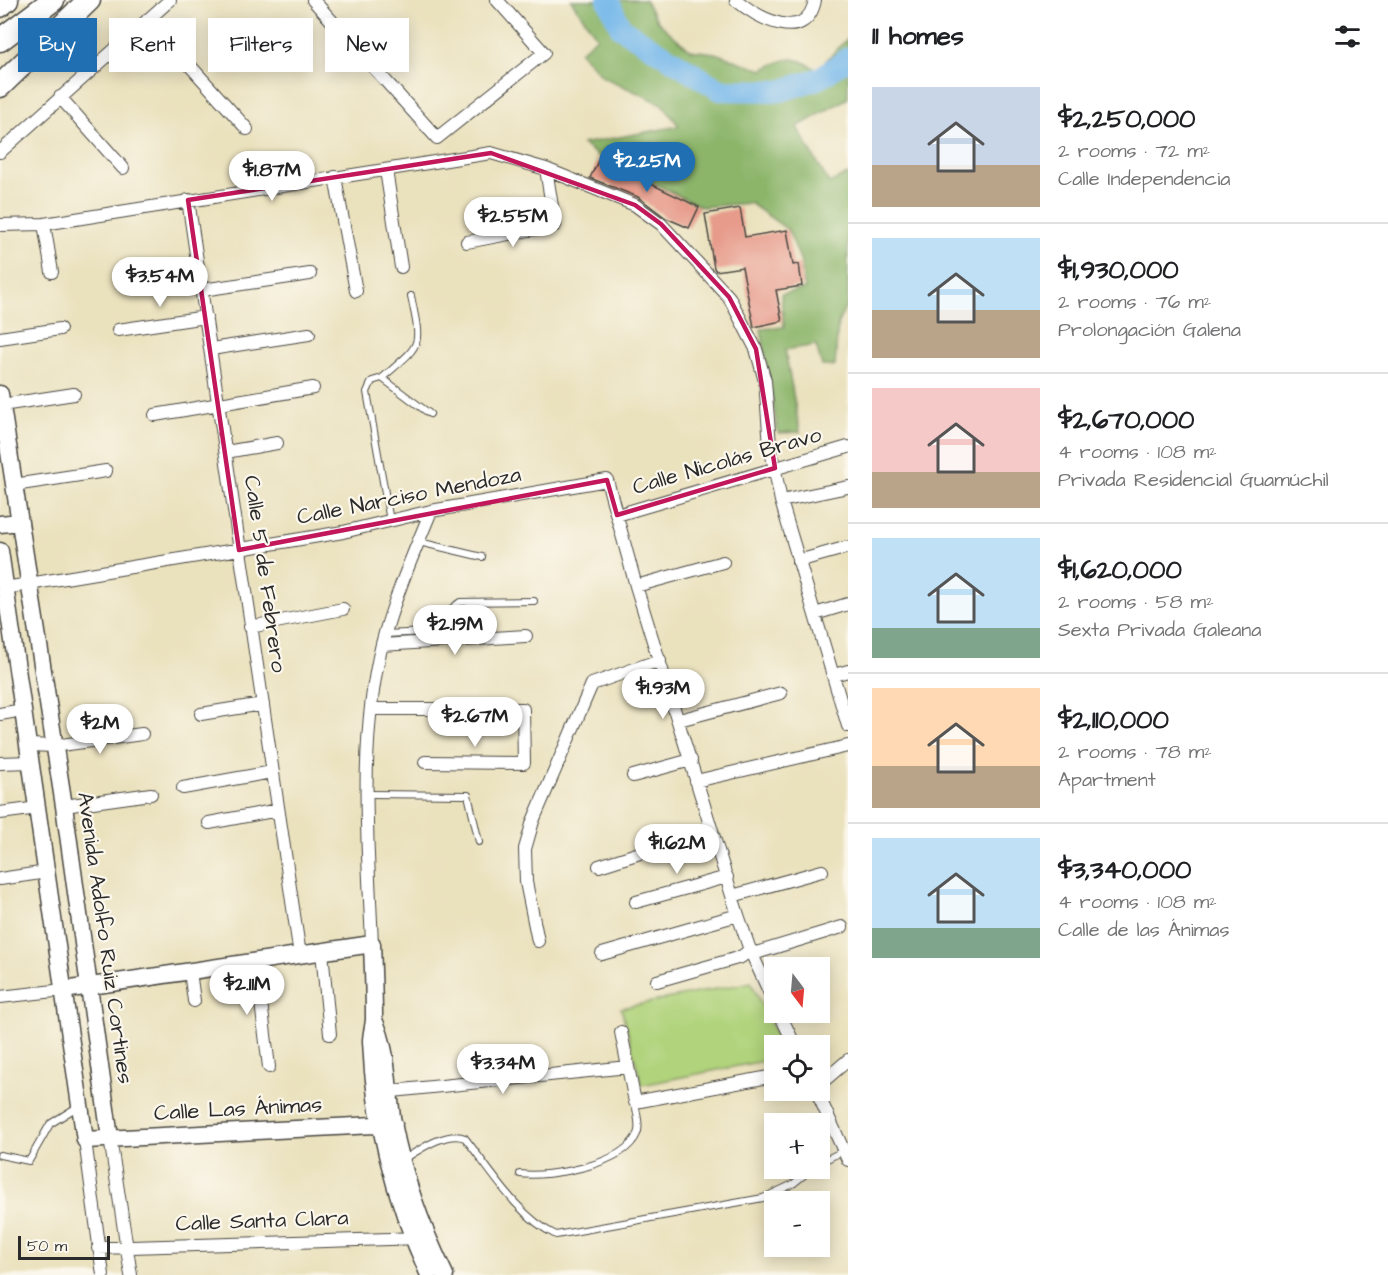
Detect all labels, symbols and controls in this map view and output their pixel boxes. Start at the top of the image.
chip: Buy [18,18,97,72]
chip: Rent [109,18,196,72]
chip: Filters [208,18,313,72]
chip: New [325,18,409,72]
text: 11 homes [872,18,964,54]
icon: filters [1331,20,1364,53]
text: $2,250,000 [1058,101,1196,137]
icon: home [920,111,992,183]
text: 2 rooms · 72 m² [1058,137,1210,165]
pin: $2.25M [598,142,696,193]
text: $2.25M [613,147,681,175]
pin: $1.87M [223,151,321,202]
text: $1.87M [243,156,301,184]
text: Calle Independencia [1058,165,1230,193]
pin: $2.55M [464,197,562,248]
text: $2.55M [478,202,548,230]
text: $1,930,000 [1058,252,1179,288]
pin: $3.54M [111,257,209,308]
text: $3.54M [126,262,194,290]
icon: home [920,262,992,334]
text: 2 rooms · 76 m² [1058,288,1211,316]
text: Prolongación Galena [1058,316,1241,344]
text: $2,670,000 [1058,402,1195,438]
icon: home [920,412,992,484]
street label: Calle Nicolás Bravo [629,419,826,503]
text: 4 rooms · 108 m² [1058,438,1217,466]
street label: Calle Narciso Mendoza [294,459,524,533]
text: Privada Residencial Guamúchil [1058,466,1329,494]
street label: Calle 5 de Febrero [236,473,294,675]
text: $1,620,000 [1058,552,1182,588]
icon: home [920,562,992,634]
text: 2 rooms · 58 m² [1058,588,1214,616]
pin: $2.19M [406,605,504,656]
text: $2.19M [427,610,483,638]
text: Sexta Privada Galeana [1058,616,1262,644]
pin: $1.93M [614,669,712,720]
text: $1.93M [636,674,690,702]
pin: $2.67M [426,697,524,748]
text: $2.67M [442,702,508,730]
text: $2,110,000 [1058,702,1169,738]
pin: $2M [71,704,129,755]
text: $2M [80,709,120,737]
icon: home [920,712,992,784]
text: 2 rooms · 78 m² [1058,738,1212,766]
text: Apartment [1058,766,1156,794]
street label: Avenida Adolfo Ruiz Cortines [69,790,141,1086]
pin: $1.62M [628,824,726,875]
text: $1.62M [648,829,706,857]
text: $3,340,000 [1058,852,1191,888]
icon: home [920,862,992,934]
text: 4 rooms · 108 m² [1058,888,1217,916]
text: Calle de las Ánimas [1058,916,1230,944]
north arrow [764,957,830,1023]
map controls [764,957,830,1257]
pin: $2.11M [198,965,296,1016]
text: $2.11M [223,970,271,998]
button: locate [764,1035,830,1101]
pin: $3.34M [454,1044,552,1095]
text: $3.34M [471,1049,535,1077]
street label: Calle Las Ánimas [153,1089,323,1129]
button: + [764,1113,830,1179]
button: − [764,1191,830,1257]
street label: Calle Santa Clara [175,1202,349,1240]
scale bar [18,1233,110,1260]
text: 50 m [27,1235,67,1257]

